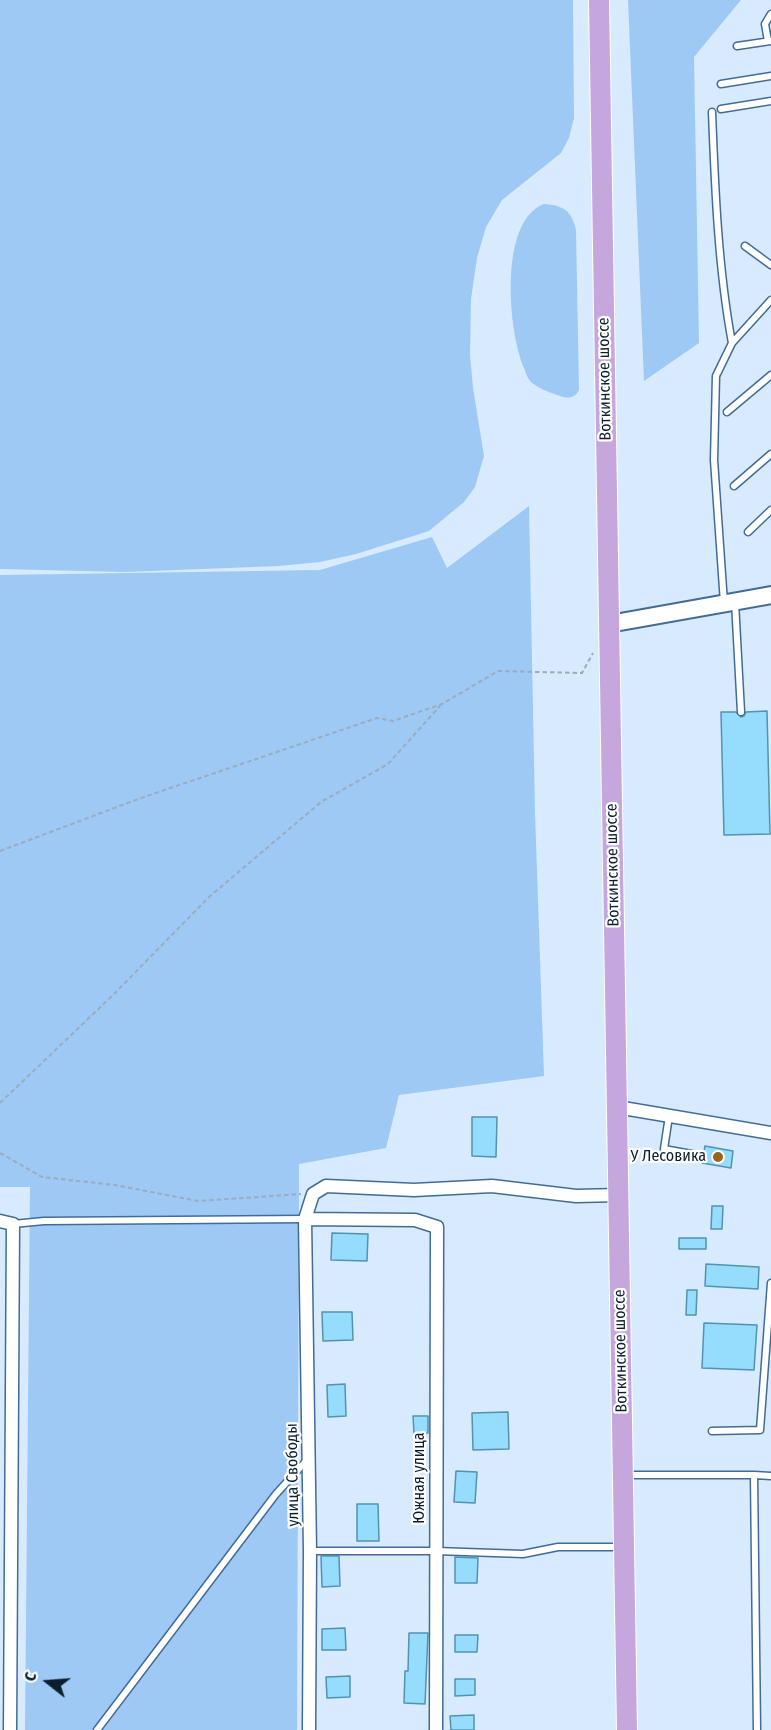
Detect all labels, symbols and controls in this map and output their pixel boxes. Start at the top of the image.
street label: Воткинское шоссе [594,317,616,441]
street label: Воткинское шоссе [602,803,624,927]
place label: У Лесовика [630,1147,706,1167]
marker: У Лесовика [711,1150,725,1164]
street label: Воткинское шоссе [610,1289,632,1413]
street label: улица Свободы [282,1423,304,1527]
street label: Южная улица [410,1432,430,1524]
north arrow [18,1652,78,1712]
text: С [20,1670,41,1683]

